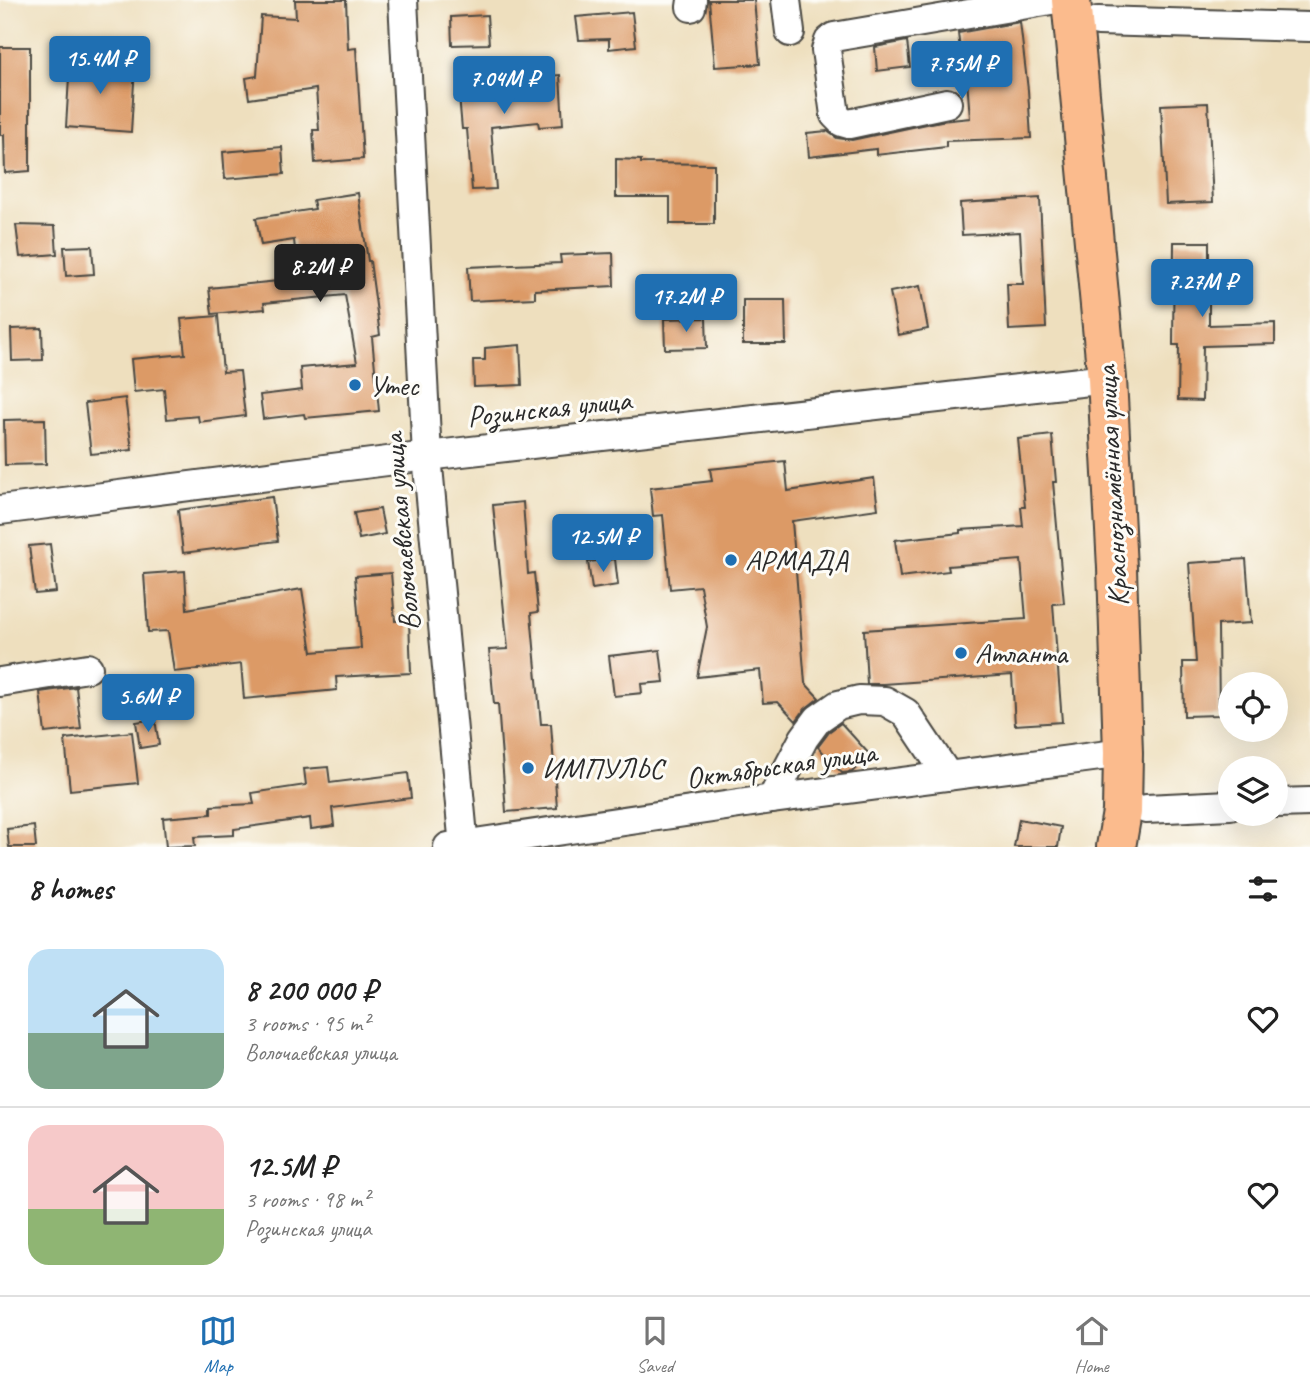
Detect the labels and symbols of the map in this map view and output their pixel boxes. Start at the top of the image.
pin: 15.4M ₽ [35,36,165,96]
pin: 7.75M ₽ [897,42,1027,101]
pin: 7.04M ₽ [439,57,569,116]
pin: 8.2M ₽ [263,244,377,304]
pin: 7.27M ₽ [1137,260,1267,319]
pin: 17.2M ₽ [621,274,751,334]
street label: Краснознамённая улица [1087,363,1137,607]
place label: Утес [369,366,420,404]
marker: Утес [347,377,363,393]
street label: Розинская улица [465,380,635,436]
street label: Волочаевская улица [373,429,429,632]
pin: 12.5M ₽ [538,514,668,574]
place label: АРМАДА [745,541,849,579]
marker: АРМАДА [723,552,739,568]
place label: Атланта [975,634,1069,672]
marker: Атланта [953,645,969,661]
pin: 5.6M ₽ [91,674,205,734]
street label: Октябрьская улица [683,732,881,797]
place label: ИМПУЛЬС [542,749,667,787]
marker: ИМПУЛЬС [520,760,536,776]

